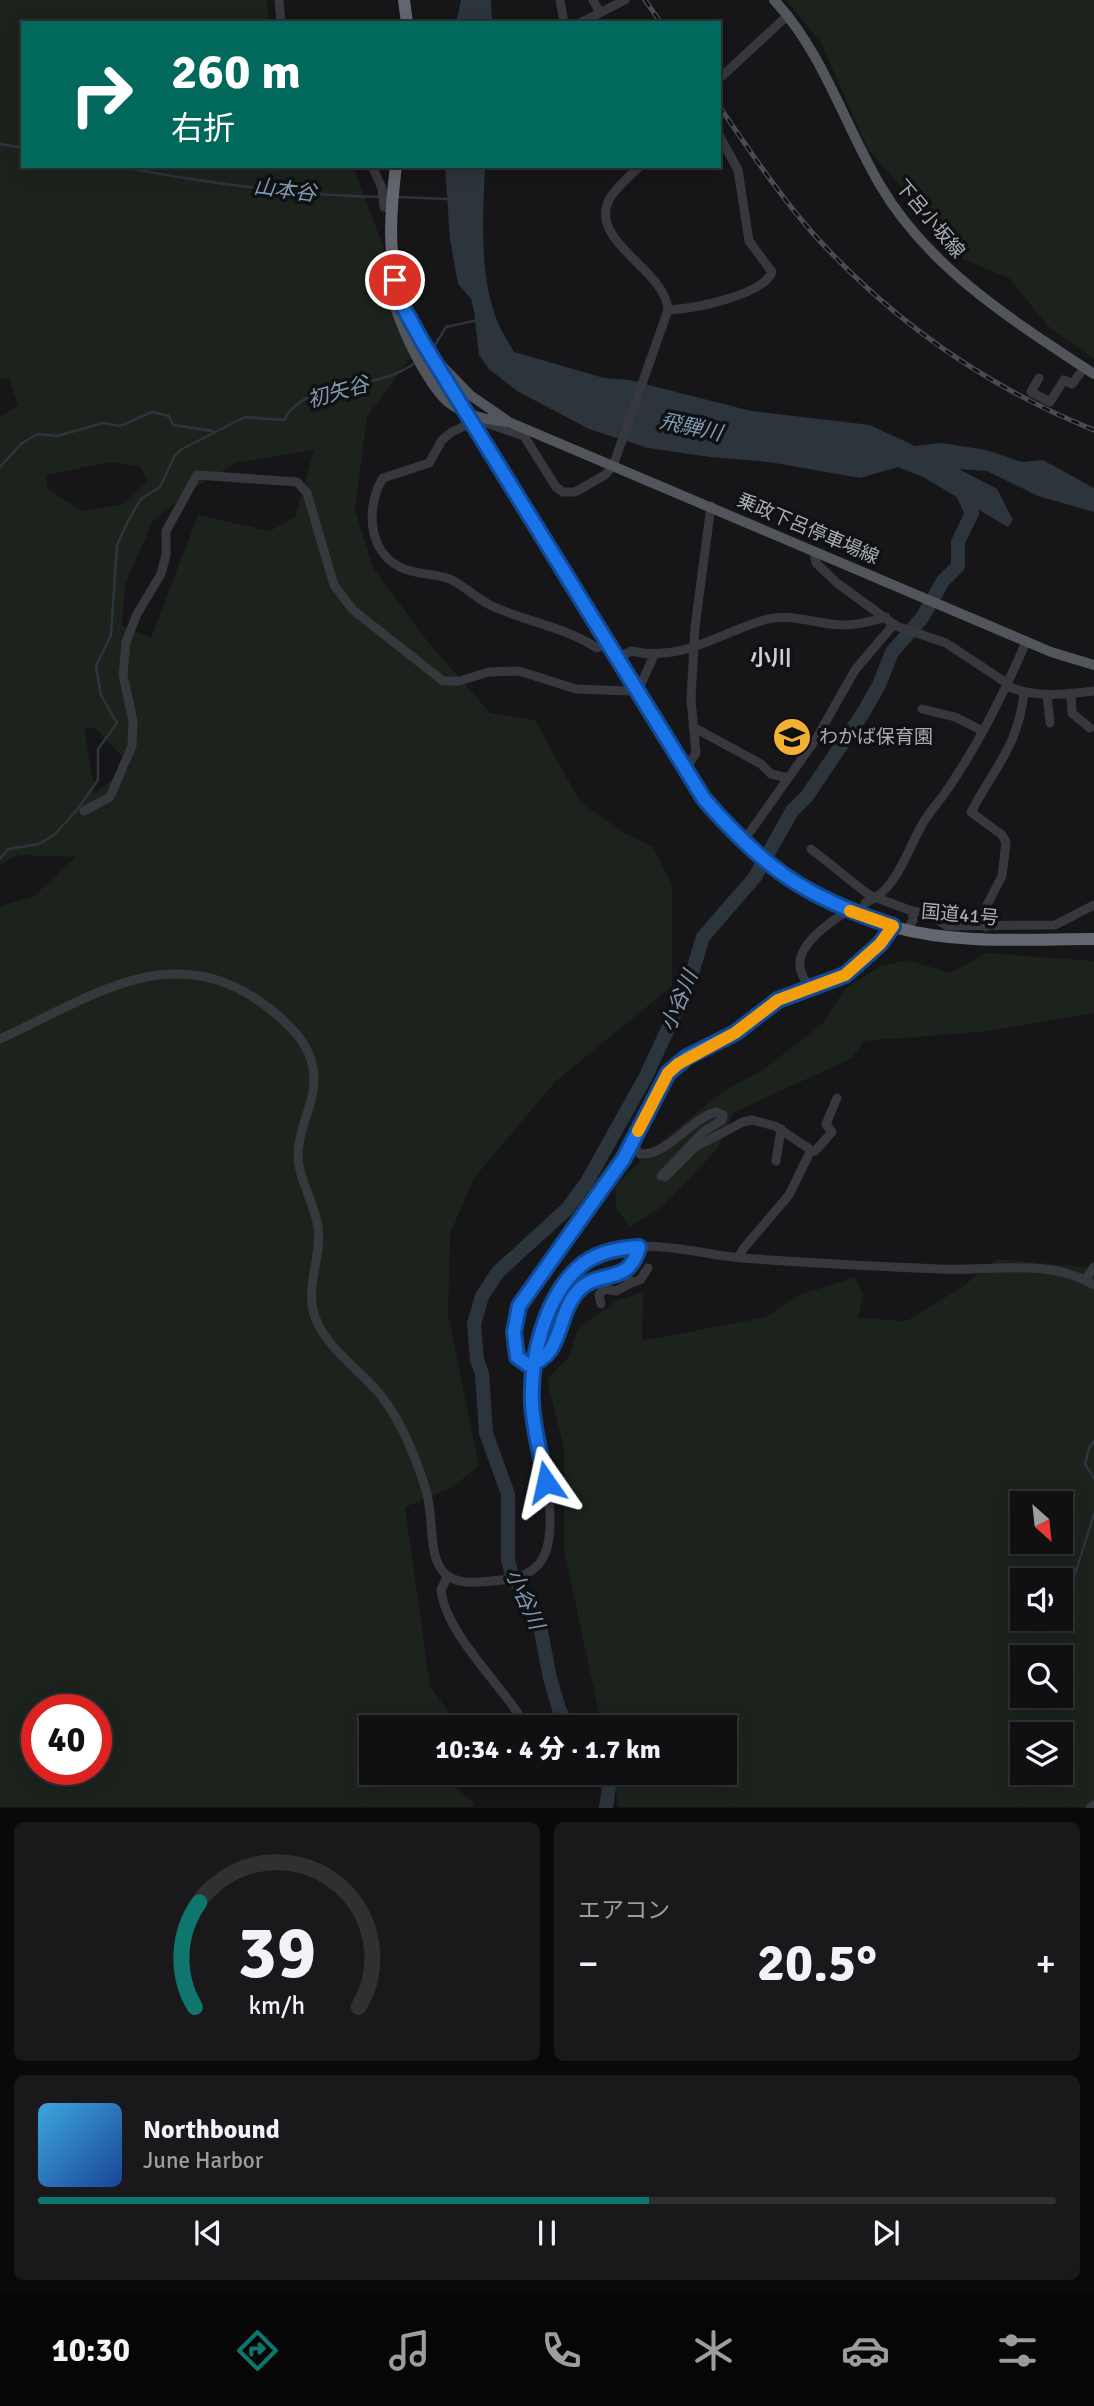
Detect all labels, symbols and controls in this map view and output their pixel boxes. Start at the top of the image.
text: 260 m [171,42,301,102]
icon: right [56,49,147,140]
text: 右折 [171,109,235,148]
water label: 山本谷 [252,173,320,207]
street label: 下呂小坂線 [890,175,970,263]
pin [365,250,425,310]
icon: arrive [376,261,414,299]
water label: 初矢谷 [304,370,374,413]
water label: 飛騨川 [657,408,726,447]
street label: 乗政下呂停車場線 [733,488,883,570]
district label: 小川 [750,645,792,671]
school or university icon: わかば保育園 [771,716,813,758]
place label: わかば保育園 [819,725,933,749]
street label: 国道41号 [920,900,1000,930]
water label: 小谷川 [655,965,704,1035]
position arrow [509,1445,583,1519]
north arrow [1010,1491,1073,1554]
map controls [1010,1491,1073,1785]
water label: 小谷川 [500,1565,551,1635]
button: sound [1010,1568,1073,1631]
button: search [1010,1645,1073,1708]
speed limit sign: 40 [21,1694,112,1785]
button: layers [1010,1722,1073,1785]
text: 10:34 · 4 分 · 1.7 km [435,1734,661,1766]
text: エアコン [578,1896,670,1925]
text: 39 [238,1910,316,1999]
text: 20.5° [757,1931,877,1995]
text: − [578,1940,599,1987]
text: + [1035,1940,1056,1987]
text: km/h [249,1990,305,2021]
text: Northbound [143,2114,280,2146]
text: June Harbor [143,2146,263,2175]
icon: previous [189,2214,227,2252]
icon: pause [528,2214,566,2252]
icon: next [867,2214,905,2252]
icon: directions [233,2326,282,2375]
icon: music [385,2326,434,2375]
icon: phone [537,2326,586,2375]
icon: climate [689,2326,738,2375]
icon: car [841,2326,890,2375]
icon: filters [993,2326,1042,2375]
text: 10:30 [52,2331,130,2370]

